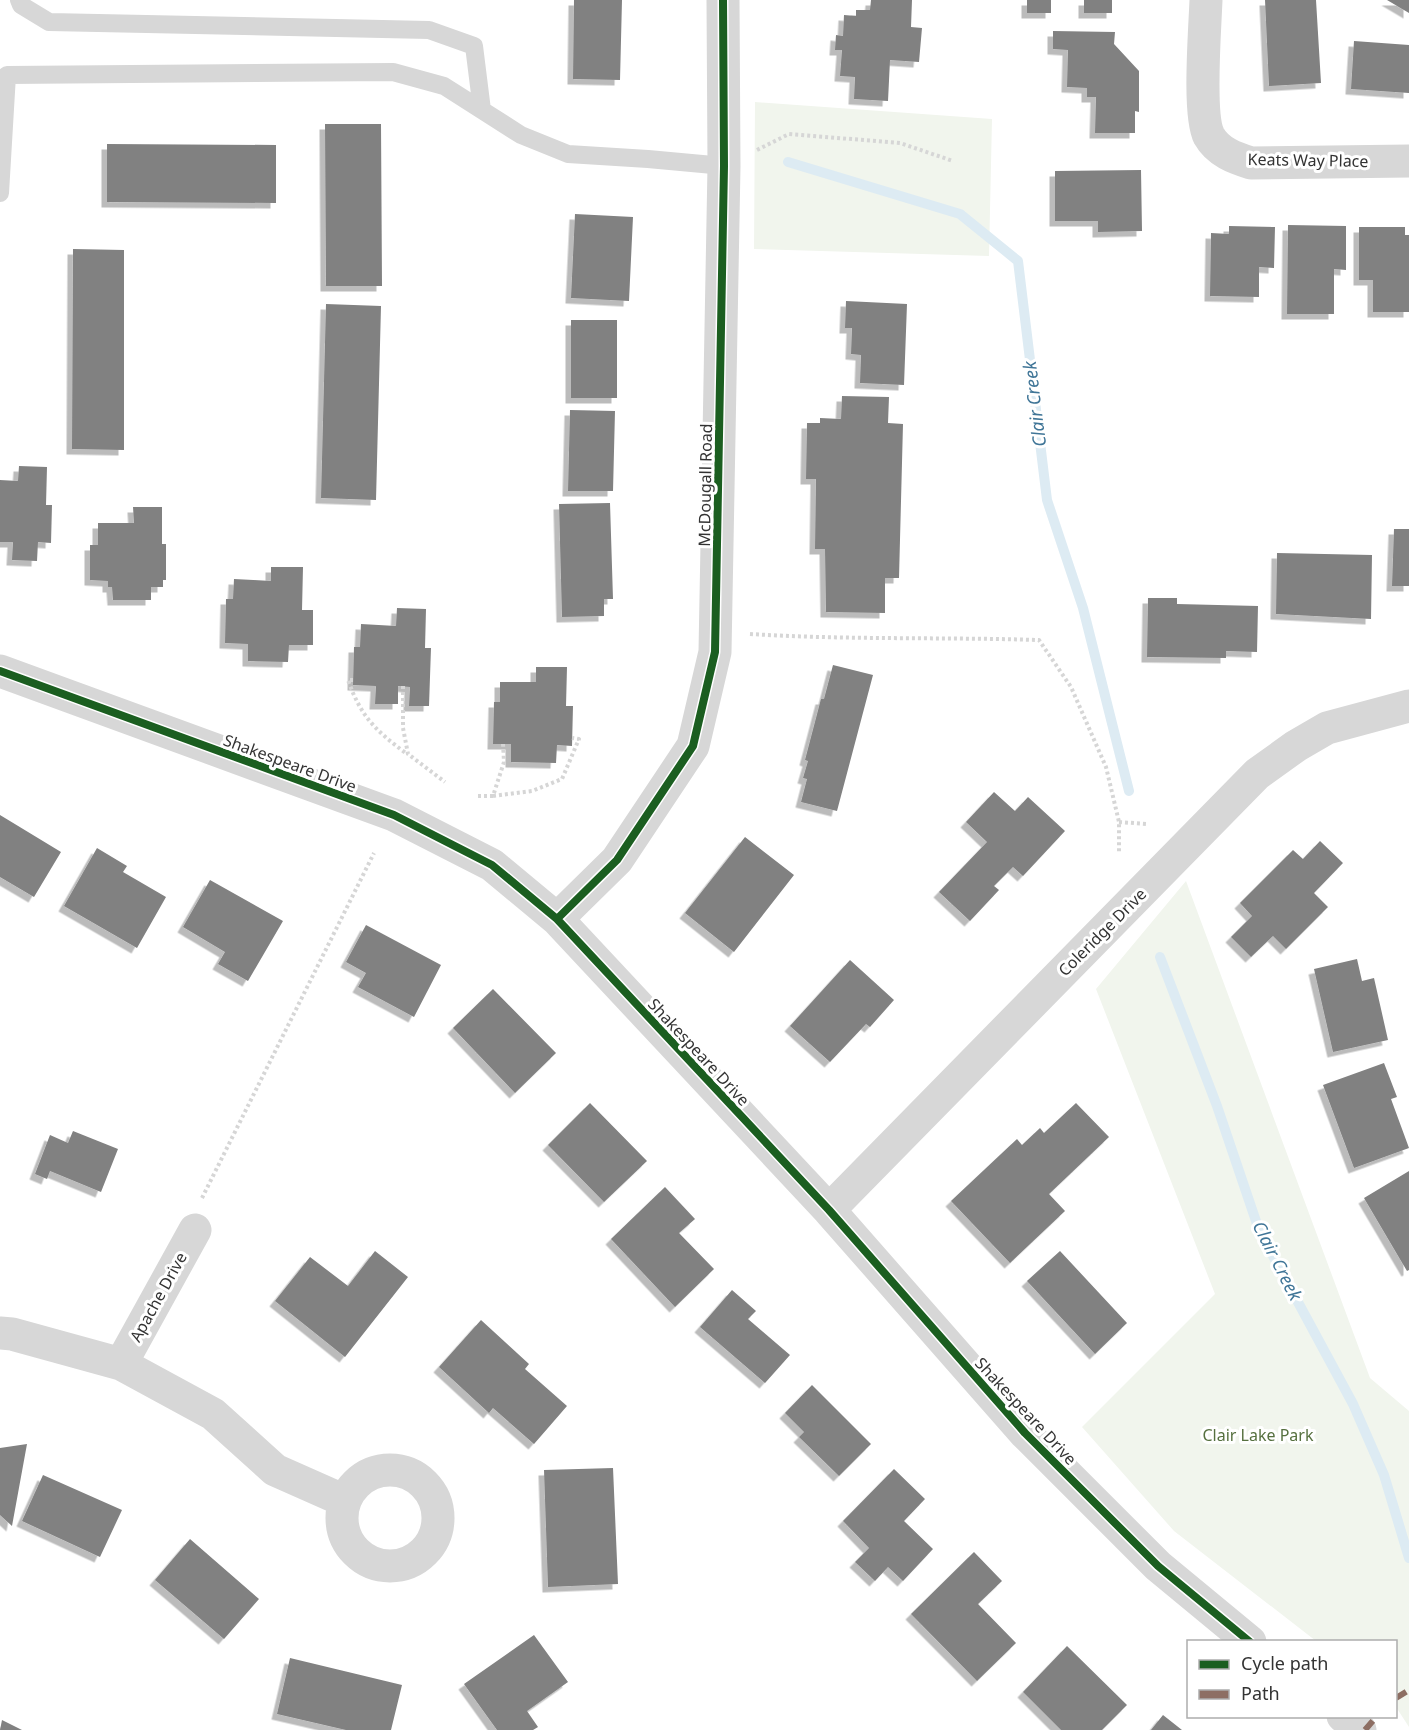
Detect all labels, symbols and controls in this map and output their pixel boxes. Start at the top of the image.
street label: Keats Way Place [1247,148,1369,172]
water label: Clair Creek [1017,359,1051,448]
street label: McDougall Road [693,423,717,547]
street label: Shakespeare Drive [221,729,359,797]
street label: Coleridge Drive [1053,883,1151,981]
street label: Shakespeare Drive [643,993,755,1111]
water label: Clair Creek [1248,1217,1309,1305]
street label: Apache Drive [124,1248,192,1346]
street label: Shakespeare Drive [970,1352,1082,1470]
park label: Clair Lake Park [1202,1424,1314,1446]
legend [1187,1640,1397,1718]
text: Cycle path [1241,1651,1328,1675]
text: Path [1241,1681,1280,1705]

